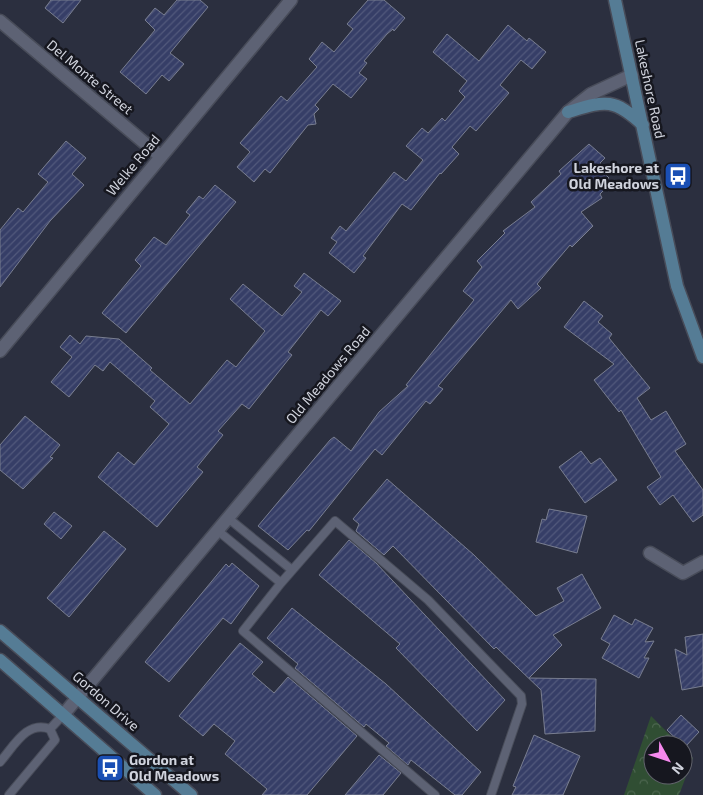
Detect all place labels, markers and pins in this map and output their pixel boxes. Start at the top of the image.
place label: Lakeshore at Old Meadows [569,159,659,192]
bus stop icon: Lakeshore at Old Meadows [663,161,693,191]
place label: Gordon at Old Meadows [129,751,219,784]
bus stop icon: Gordon at Old Meadows [95,753,125,783]

